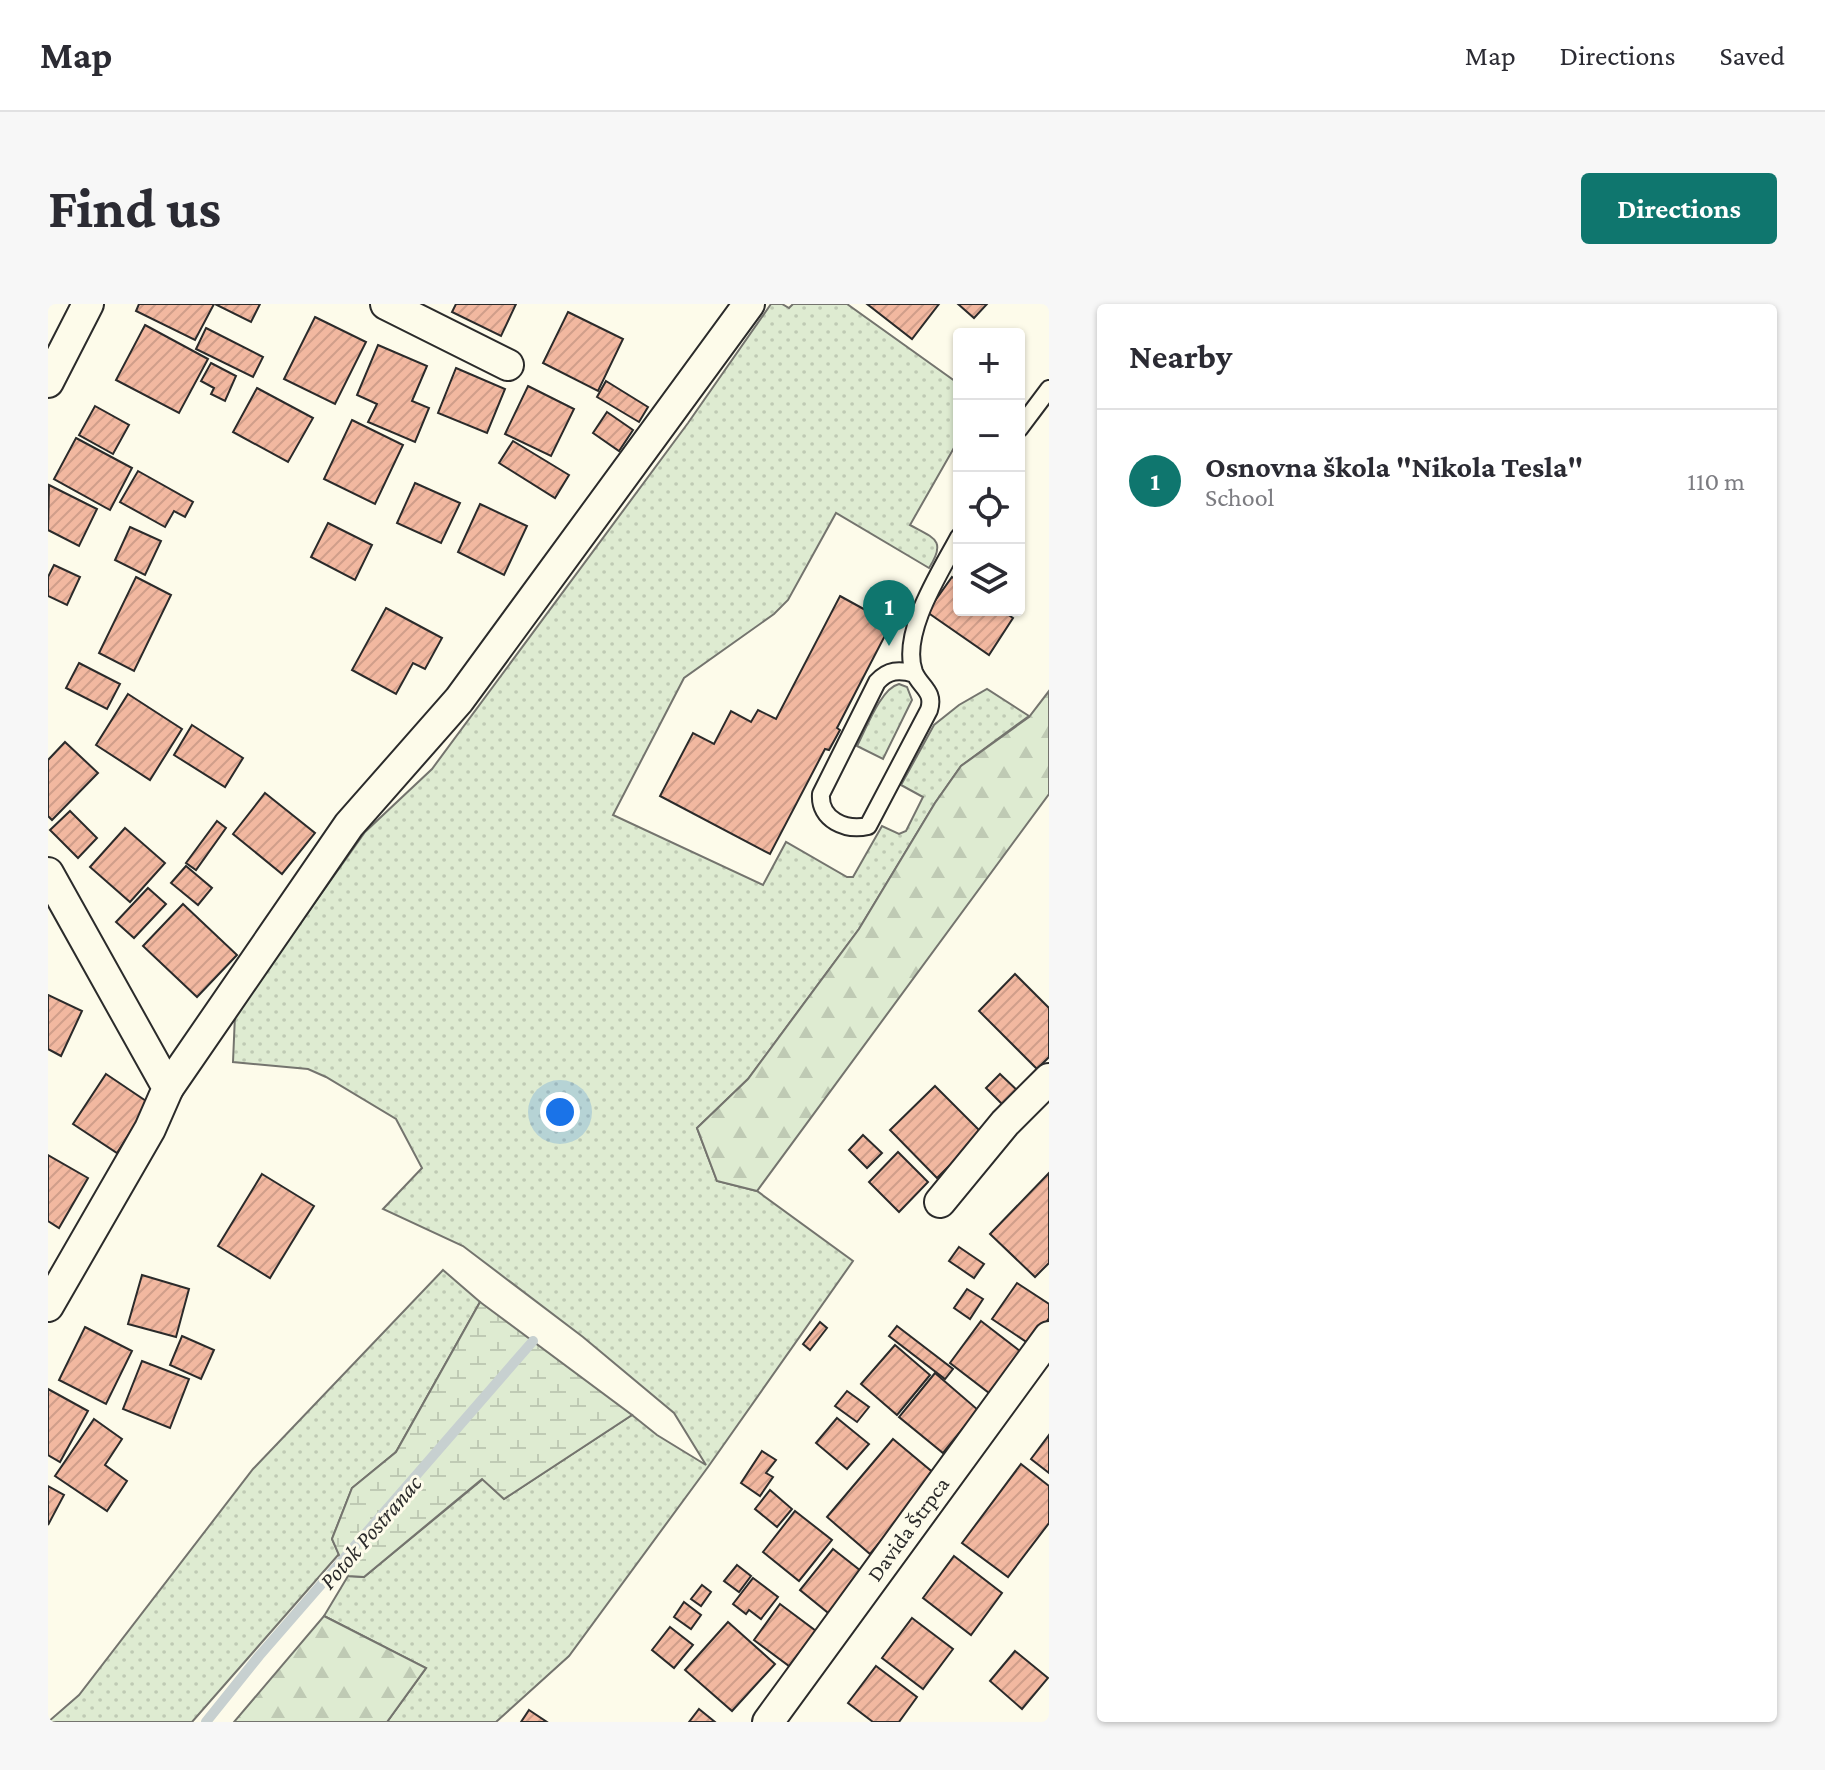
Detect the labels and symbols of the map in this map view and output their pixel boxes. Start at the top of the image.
pin: 1 [863,580,915,646]
your location [540,1092,580,1132]
water label: Potok Postranac [313,1469,427,1594]
street label: Davida Štrpca [862,1472,954,1586]

